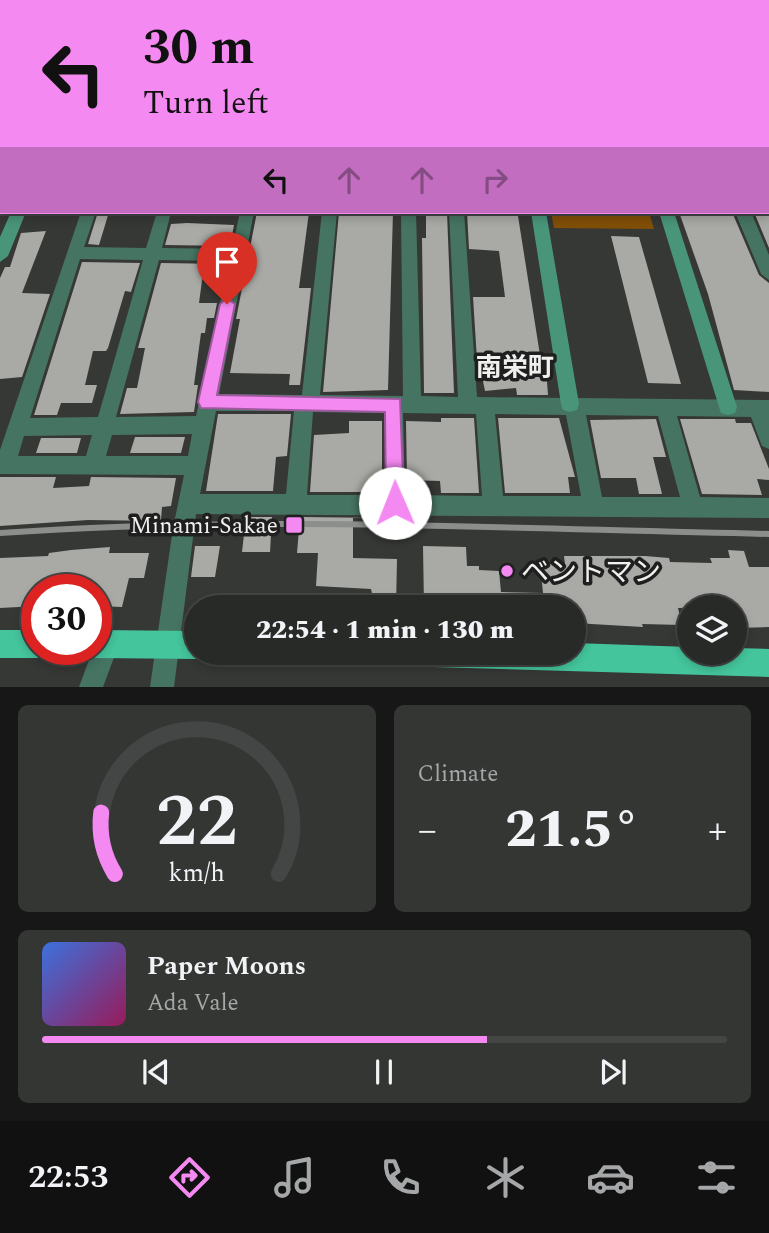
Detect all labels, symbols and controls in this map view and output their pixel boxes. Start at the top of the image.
text: 30 m [143,11,254,86]
icon: left [28,28,119,119]
text: Turn left [143,79,269,128]
icon: left [257,161,295,199]
icon: ahead [330,161,368,199]
icon: ahead [403,161,441,199]
icon: right [476,161,514,199]
pin [197,232,257,304]
icon: arrive [208,243,246,281]
district label: 南栄町 [476,348,554,388]
position arrow [358,466,432,540]
place label: Minami-Sakae [130,509,278,544]
marker: Minami-Sakae [284,515,304,535]
place label: ベントマン [521,551,661,594]
marker: ベントマン [499,563,515,579]
speed limit sign: 30 [21,574,112,665]
map controls [677,595,747,665]
button: layers [677,595,747,665]
text: 22:54 · 1 min · 130 m [256,610,514,650]
text: Climate [418,757,498,792]
text: 22 [156,768,238,879]
text: 21.5° [505,791,639,870]
text: − [418,802,437,860]
text: + [708,802,727,860]
text: km/h [169,855,225,893]
text: Paper Moons [147,946,306,986]
text: Ada Vale [147,986,239,1021]
icon: previous [137,1053,175,1091]
icon: pause [365,1053,403,1091]
icon: next [594,1053,632,1091]
text: 22:53 [28,1153,109,1202]
icon: directions [165,1153,214,1202]
icon: music [270,1153,319,1202]
icon: phone [376,1153,425,1202]
icon: climate [481,1153,530,1202]
icon: car [586,1153,635,1202]
icon: filters [692,1153,741,1202]

